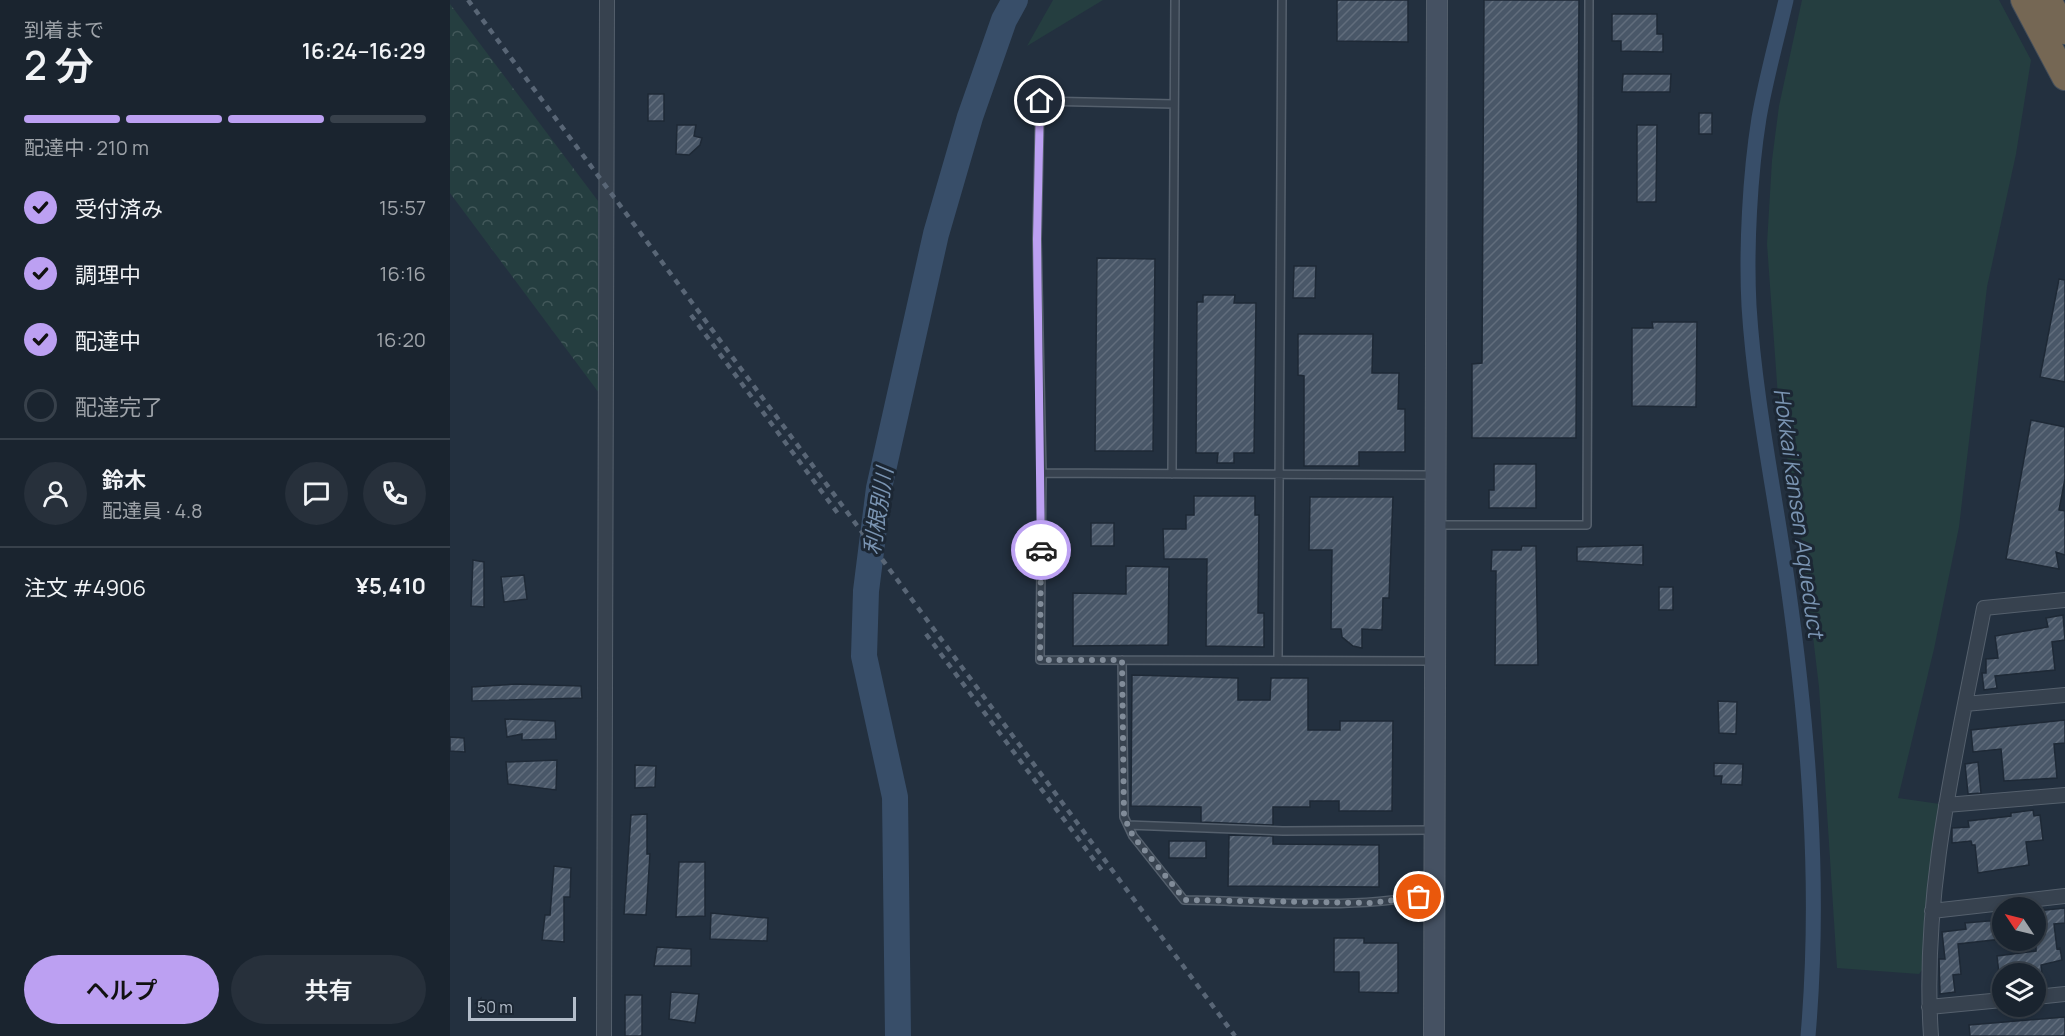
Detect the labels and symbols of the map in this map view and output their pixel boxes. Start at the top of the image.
pin [1014,75,1065,126]
water label: Hokkai Kansen Aqueduct [1767,386,1832,642]
water label: 利根別川 [856,463,900,557]
courier [1011,520,1071,580]
pin [1393,871,1444,922]
north arrow [1992,897,2046,951]
scale bar [468,994,576,1022]

